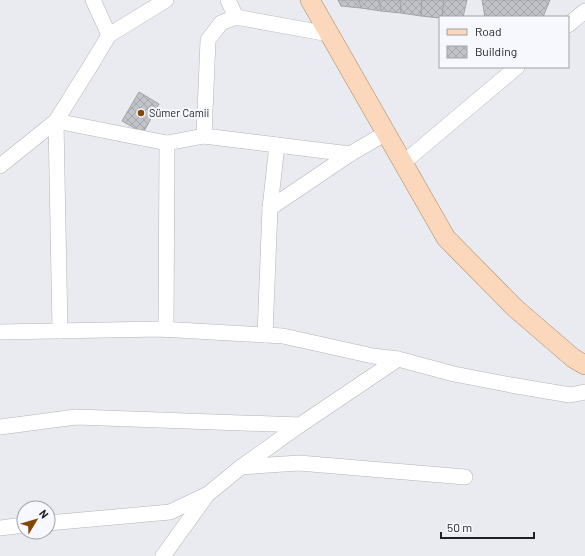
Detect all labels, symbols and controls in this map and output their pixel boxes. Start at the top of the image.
legend [439,16,569,68]
text: Road [475,24,502,38]
text: Building [475,44,517,58]
place label: Sümer Camii [149,106,210,119]
marker: Sümer Camii [136,108,146,118]
north arrow [16,500,56,540]
text: N [37,507,52,520]
scale bar [441,514,534,540]
text: 50 m [447,520,472,534]

